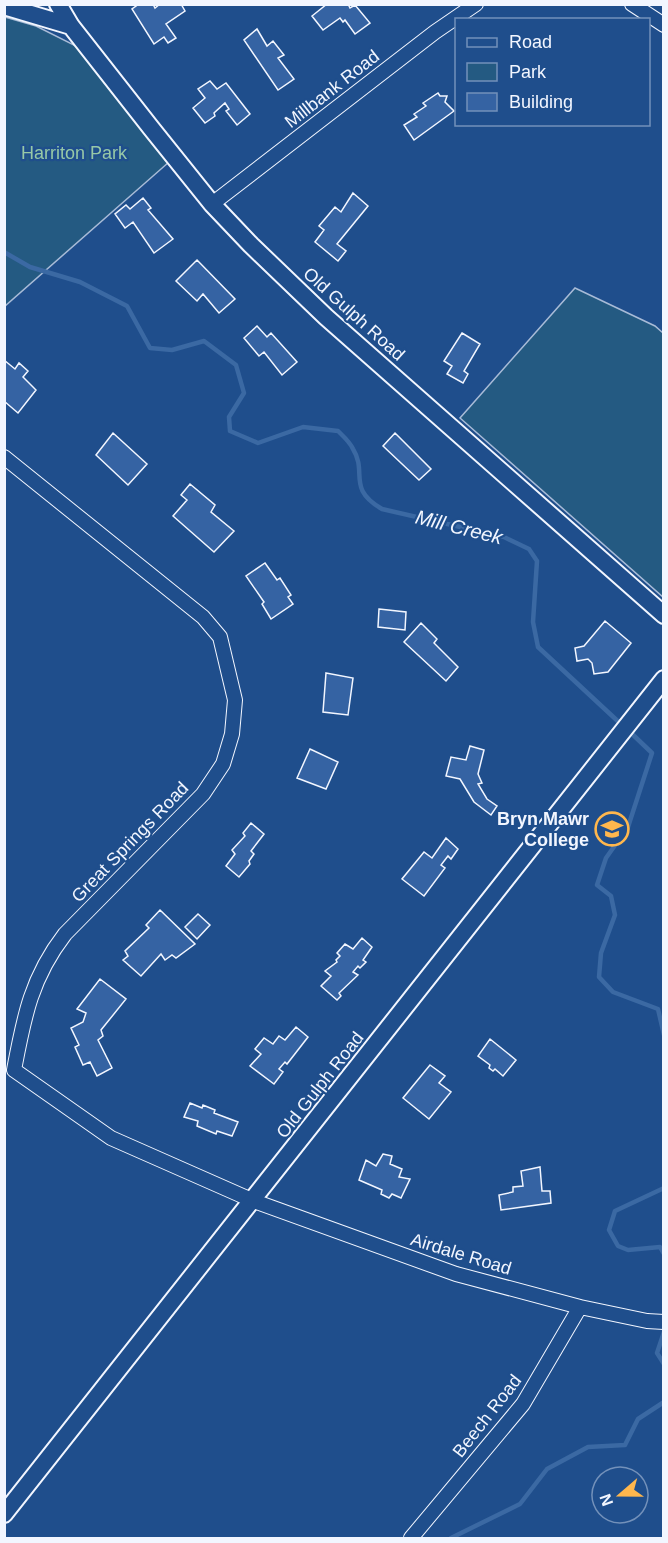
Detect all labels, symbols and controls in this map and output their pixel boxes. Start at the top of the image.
legend [455,18,650,126]
text: Road [509,32,552,52]
street label: Millbank Road [281,46,383,132]
text: Park [509,62,547,82]
text: Building [509,92,573,112]
park label: Harriton Park [21,143,128,163]
street label: Old Gulph Road [299,263,409,365]
water label: Mill Creek [413,506,506,549]
street label: Great Springs Road [68,778,192,906]
place label: Bryn Mawr College [497,809,589,850]
school or university icon: Bryn Mawr College [594,811,630,847]
street label: Old Gulph Road [272,1028,368,1142]
street label: Airdale Road [408,1229,514,1279]
street label: Beech Road [449,1371,525,1461]
north arrow [590,1465,650,1525]
text: N [596,1492,616,1508]

